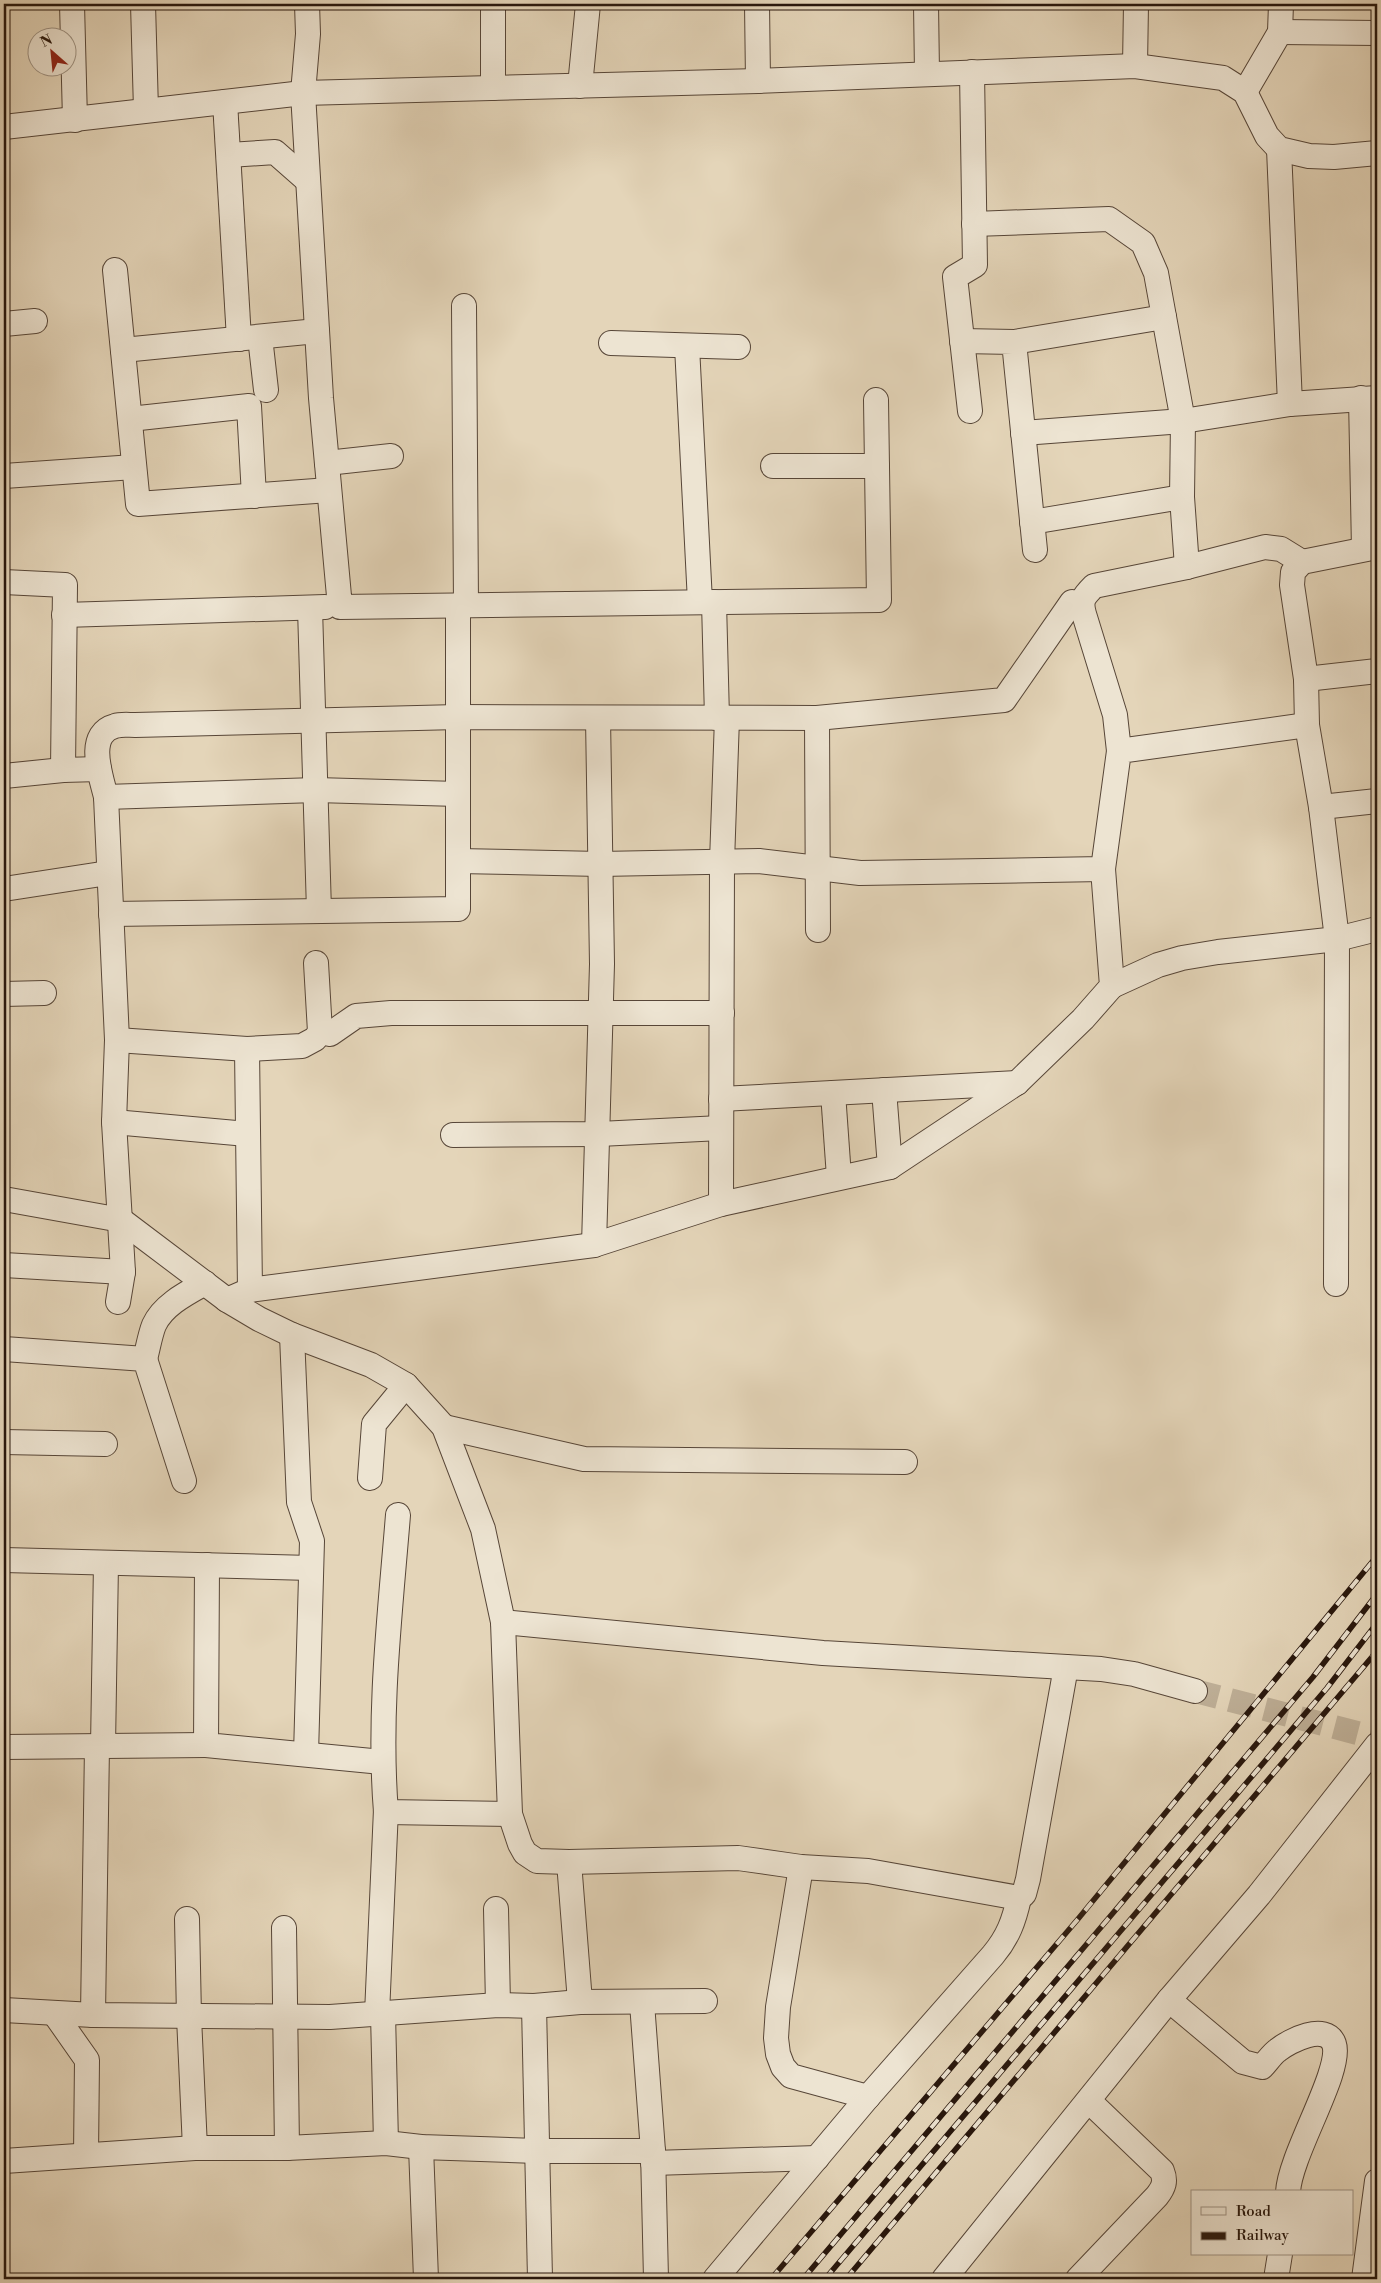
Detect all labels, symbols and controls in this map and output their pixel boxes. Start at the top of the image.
north arrow [28,28,78,78]
text: N [38,31,56,52]
legend [1191,2190,1354,2256]
text: Road [1236,2202,1271,2221]
text: Railway [1236,2226,1290,2245]

